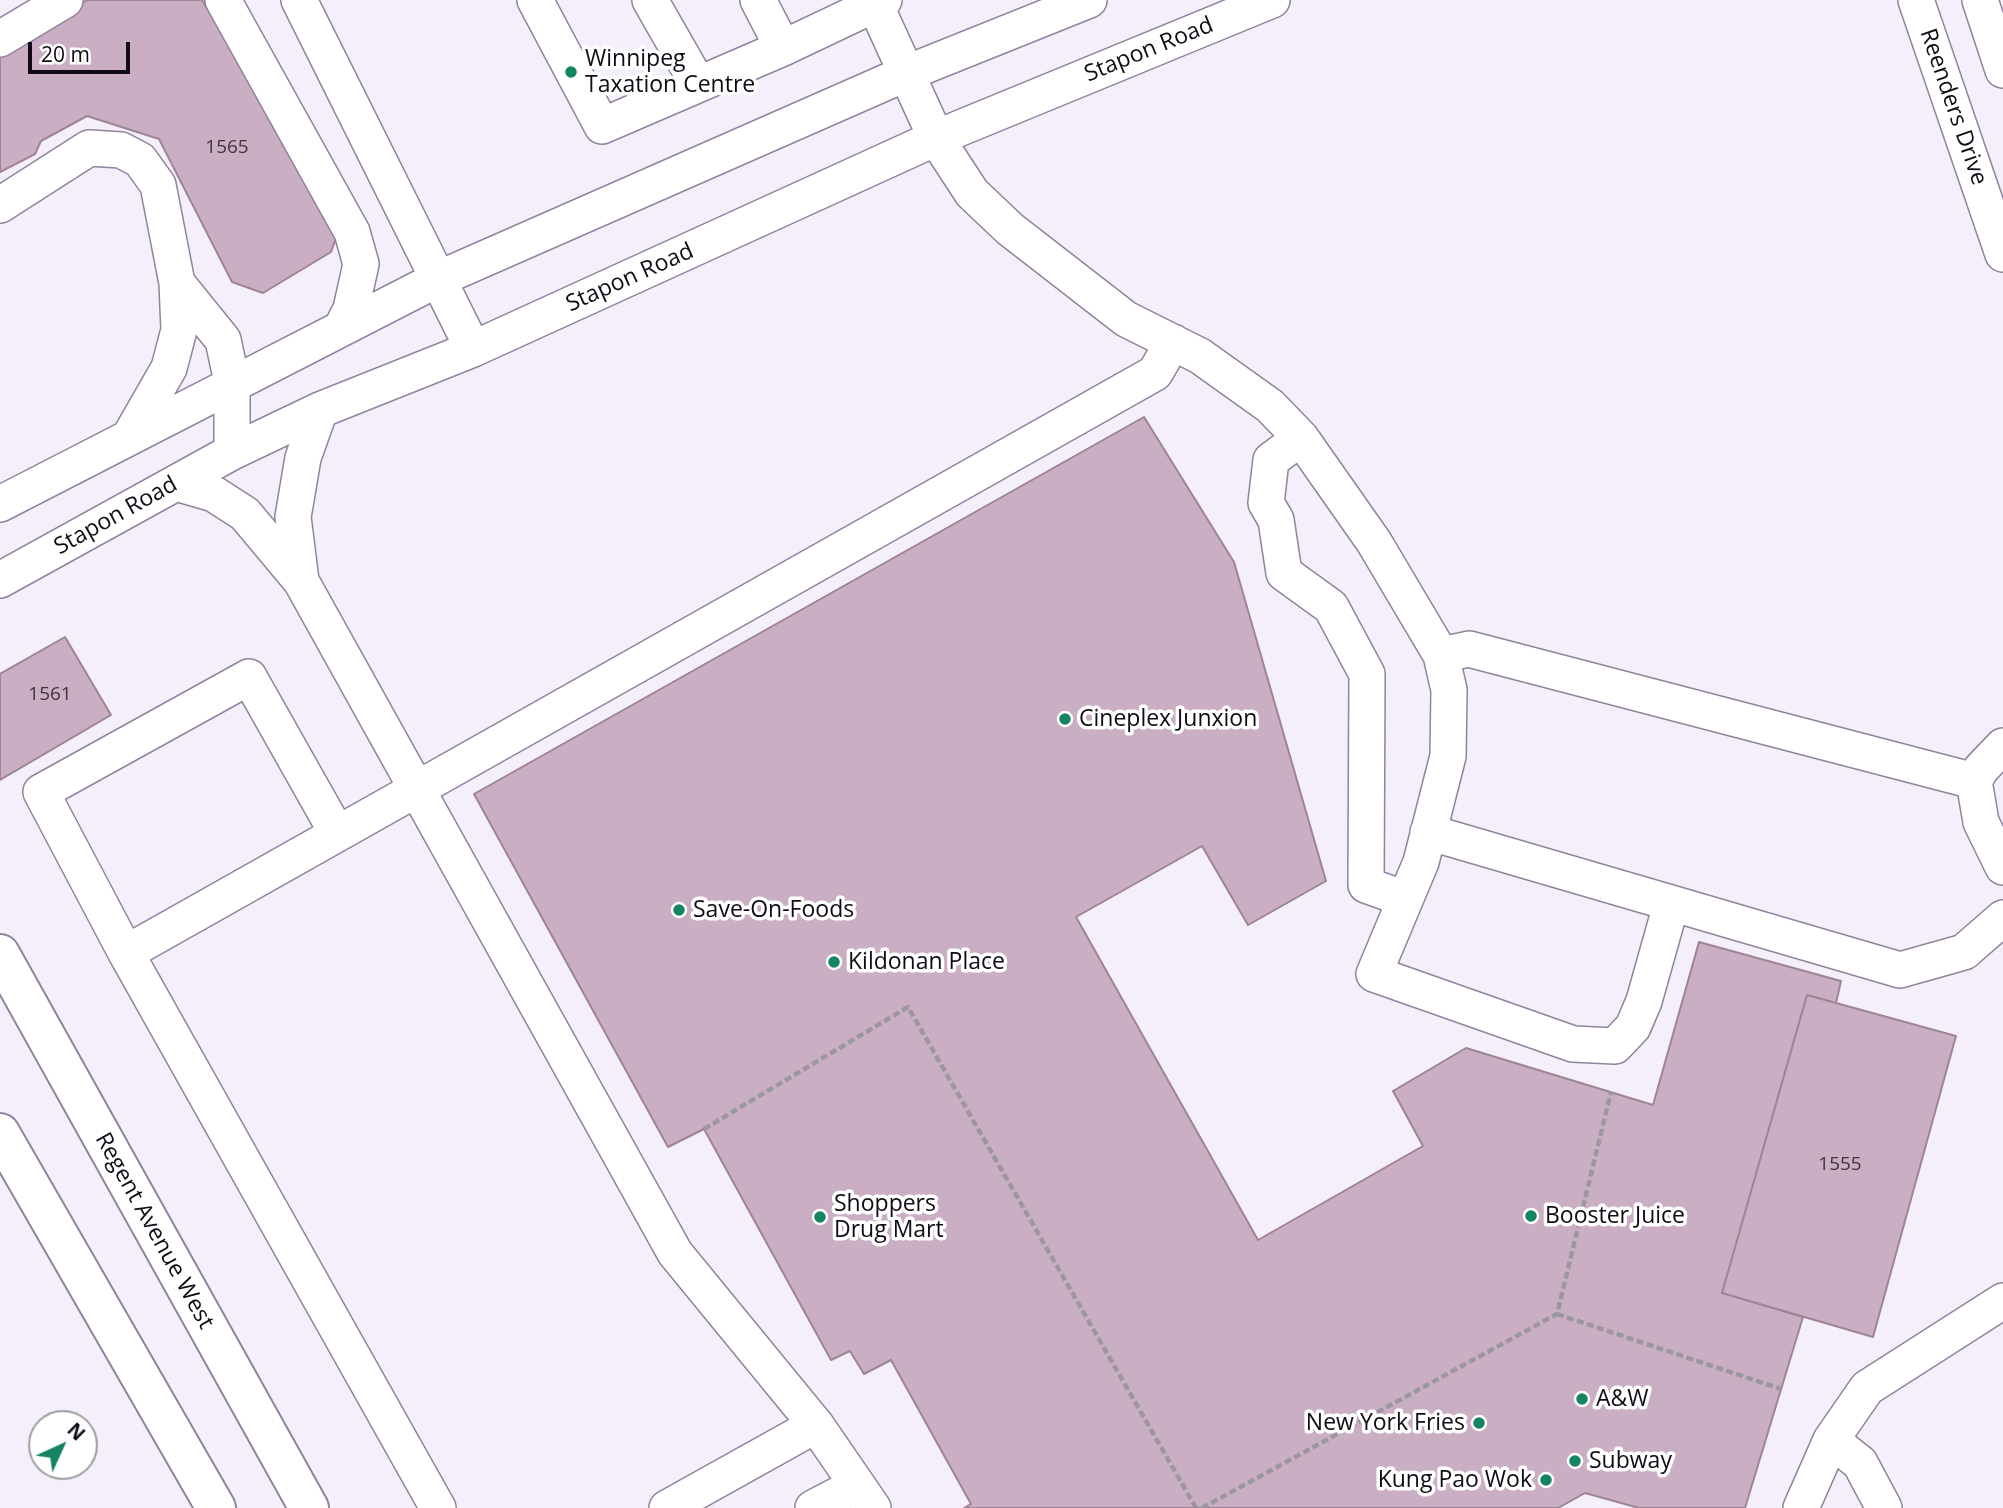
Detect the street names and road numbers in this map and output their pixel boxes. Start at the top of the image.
street label: Stapon Road [1081,12,1217,88]
street label: Reenders Drive [1913,25,1993,189]
street label: Stapon Road [562,238,698,318]
street label: Stapon Road [50,471,182,561]
street label: Regent Avenue West [89,1128,219,1334]

